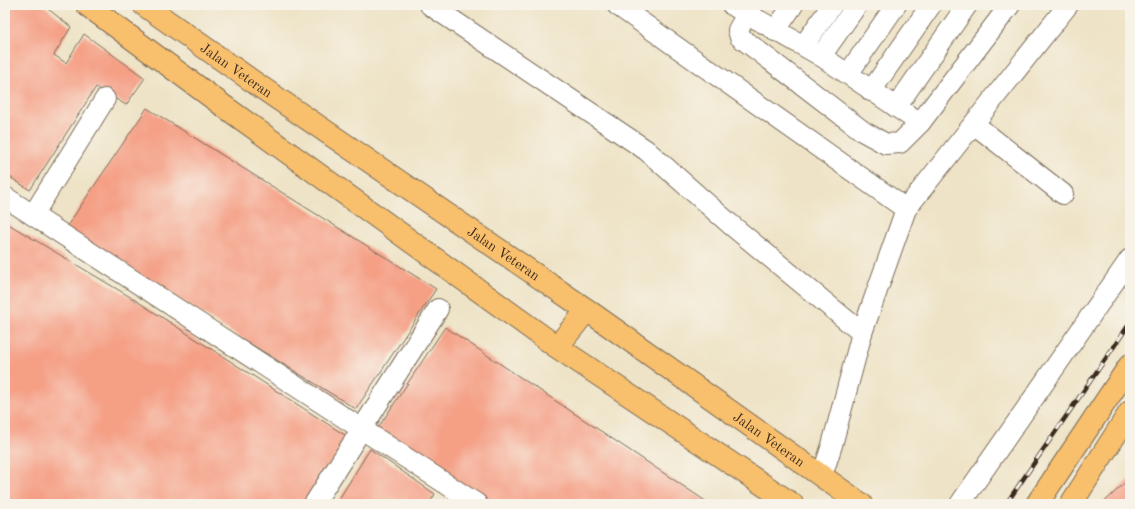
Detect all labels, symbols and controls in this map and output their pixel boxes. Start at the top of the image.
street label: Jalan Veteran [197,41,275,101]
street label: Jalan Veteran [464,224,542,284]
street label: Jalan Veteran [730,410,807,470]

